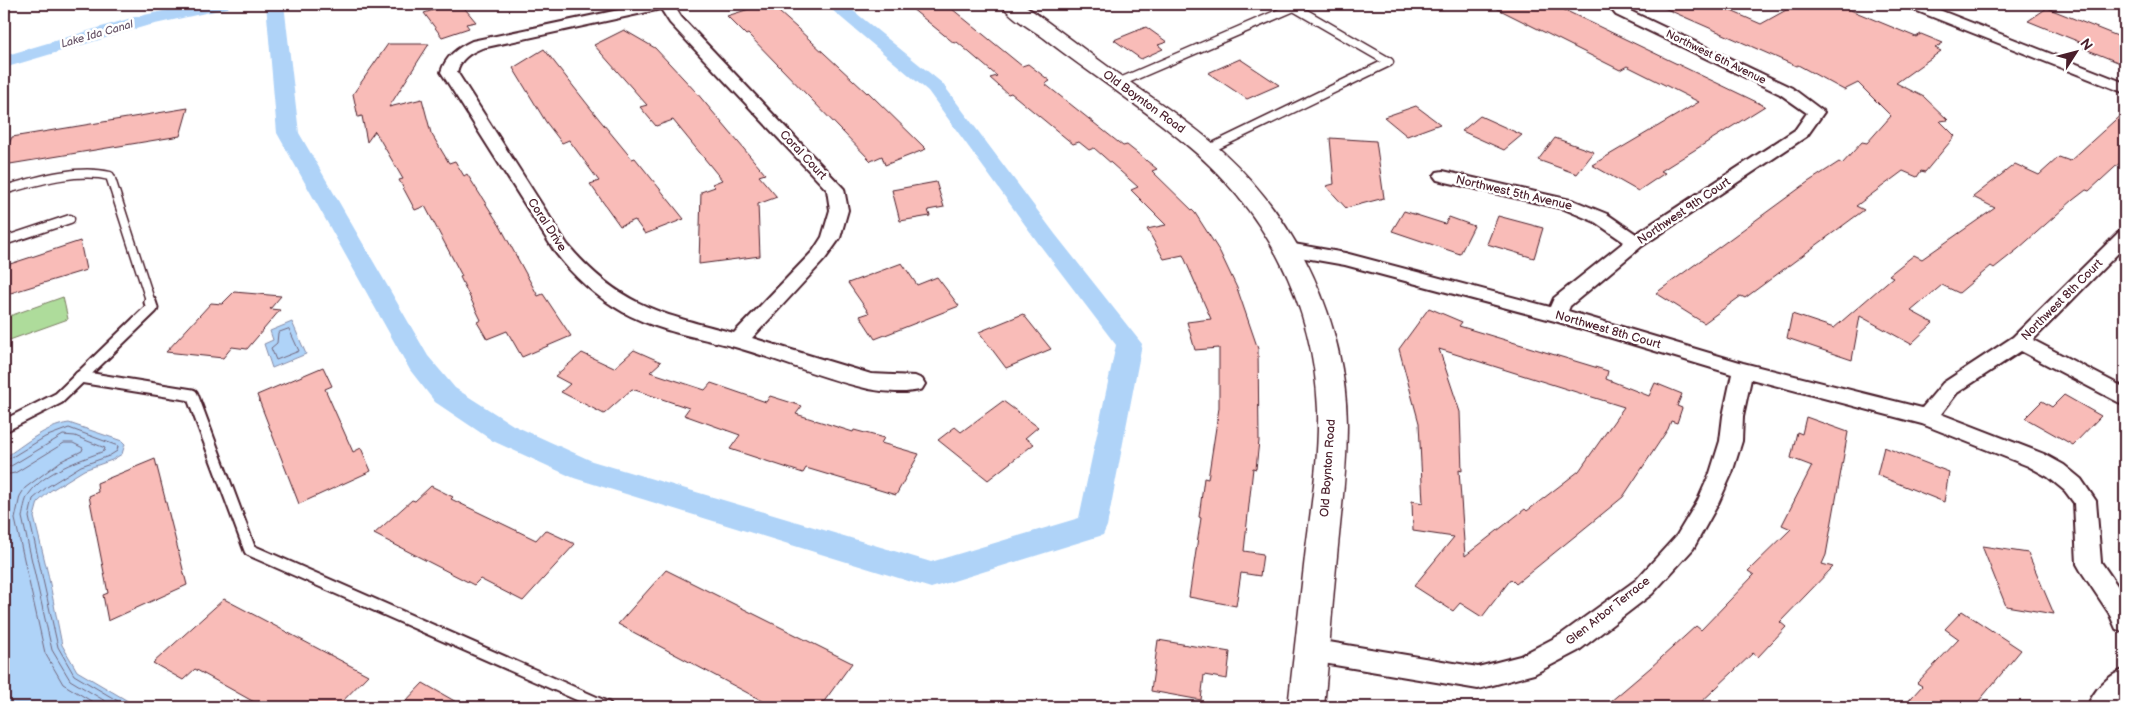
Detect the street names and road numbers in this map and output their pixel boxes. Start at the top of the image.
street label: Northwest 6th Avenue [1664,27,1769,87]
street label: Old Boynton Road [1100,67,1188,137]
street label: Coral Court [776,127,830,183]
street label: Northwest 5th Avenue [1454,172,1574,214]
street label: Northwest 9th Court [1635,174,1734,248]
street label: Coral Drive [524,196,570,254]
street label: Northwest 8th Court [2018,256,2106,344]
street label: Northwest 8th Court [1553,308,1663,352]
street label: Old Boynton Road [1317,418,1339,517]
street label: Glen Arbor Terrace [1563,573,1653,649]

